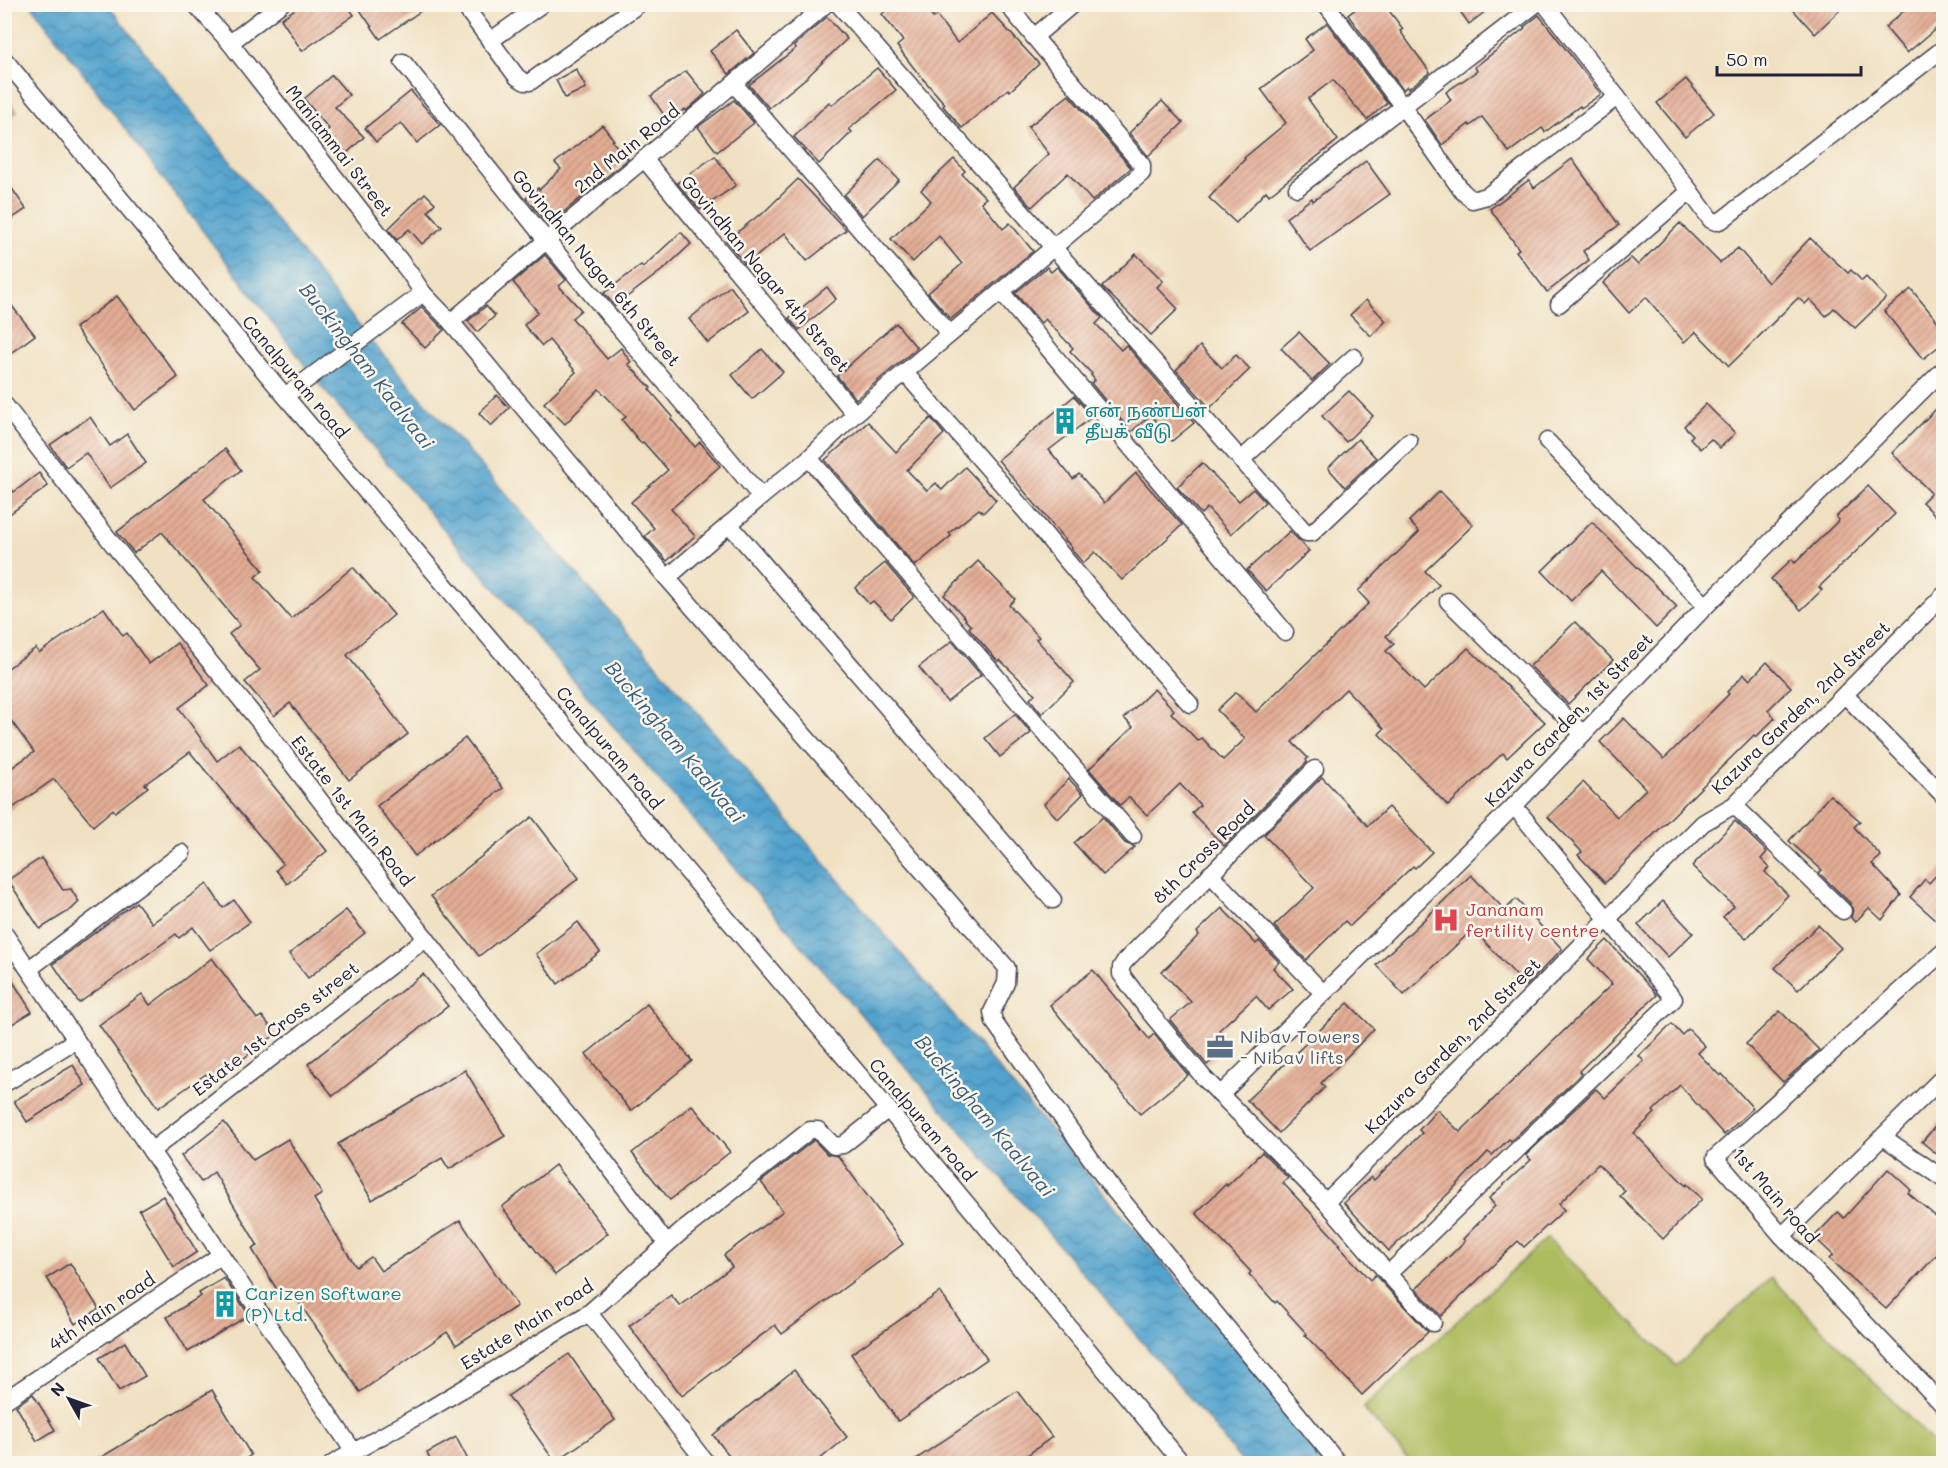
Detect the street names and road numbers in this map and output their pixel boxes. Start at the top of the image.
street label: Maniammai Street [281,80,399,221]
street label: 2nd Main Road [569,98,684,198]
street label: Govindhan Nagar 6th Street [507,164,686,371]
street label: Govindhan Nagar 4th Street [676,170,855,377]
street label: Canalpuram road [237,310,354,443]
street label: Kazura Garden, 2nd Street [1706,615,1895,799]
street label: Kazura Garden, 1st Street [1479,627,1658,811]
street label: Canalpuram road [551,681,668,814]
street label: Estate 1st Main Road [286,730,419,891]
street label: 8th Cross Road [1147,796,1260,909]
street label: Kazura Garden, 2nd Street [1359,952,1546,1139]
street label: Estate 1st Cross street [187,956,364,1101]
street label: Canalpuram road [864,1053,981,1186]
street label: 1st Main road [1727,1142,1824,1248]
street label: 4th Main road [44,1267,159,1356]
street label: Estate Main road [456,1274,597,1375]

